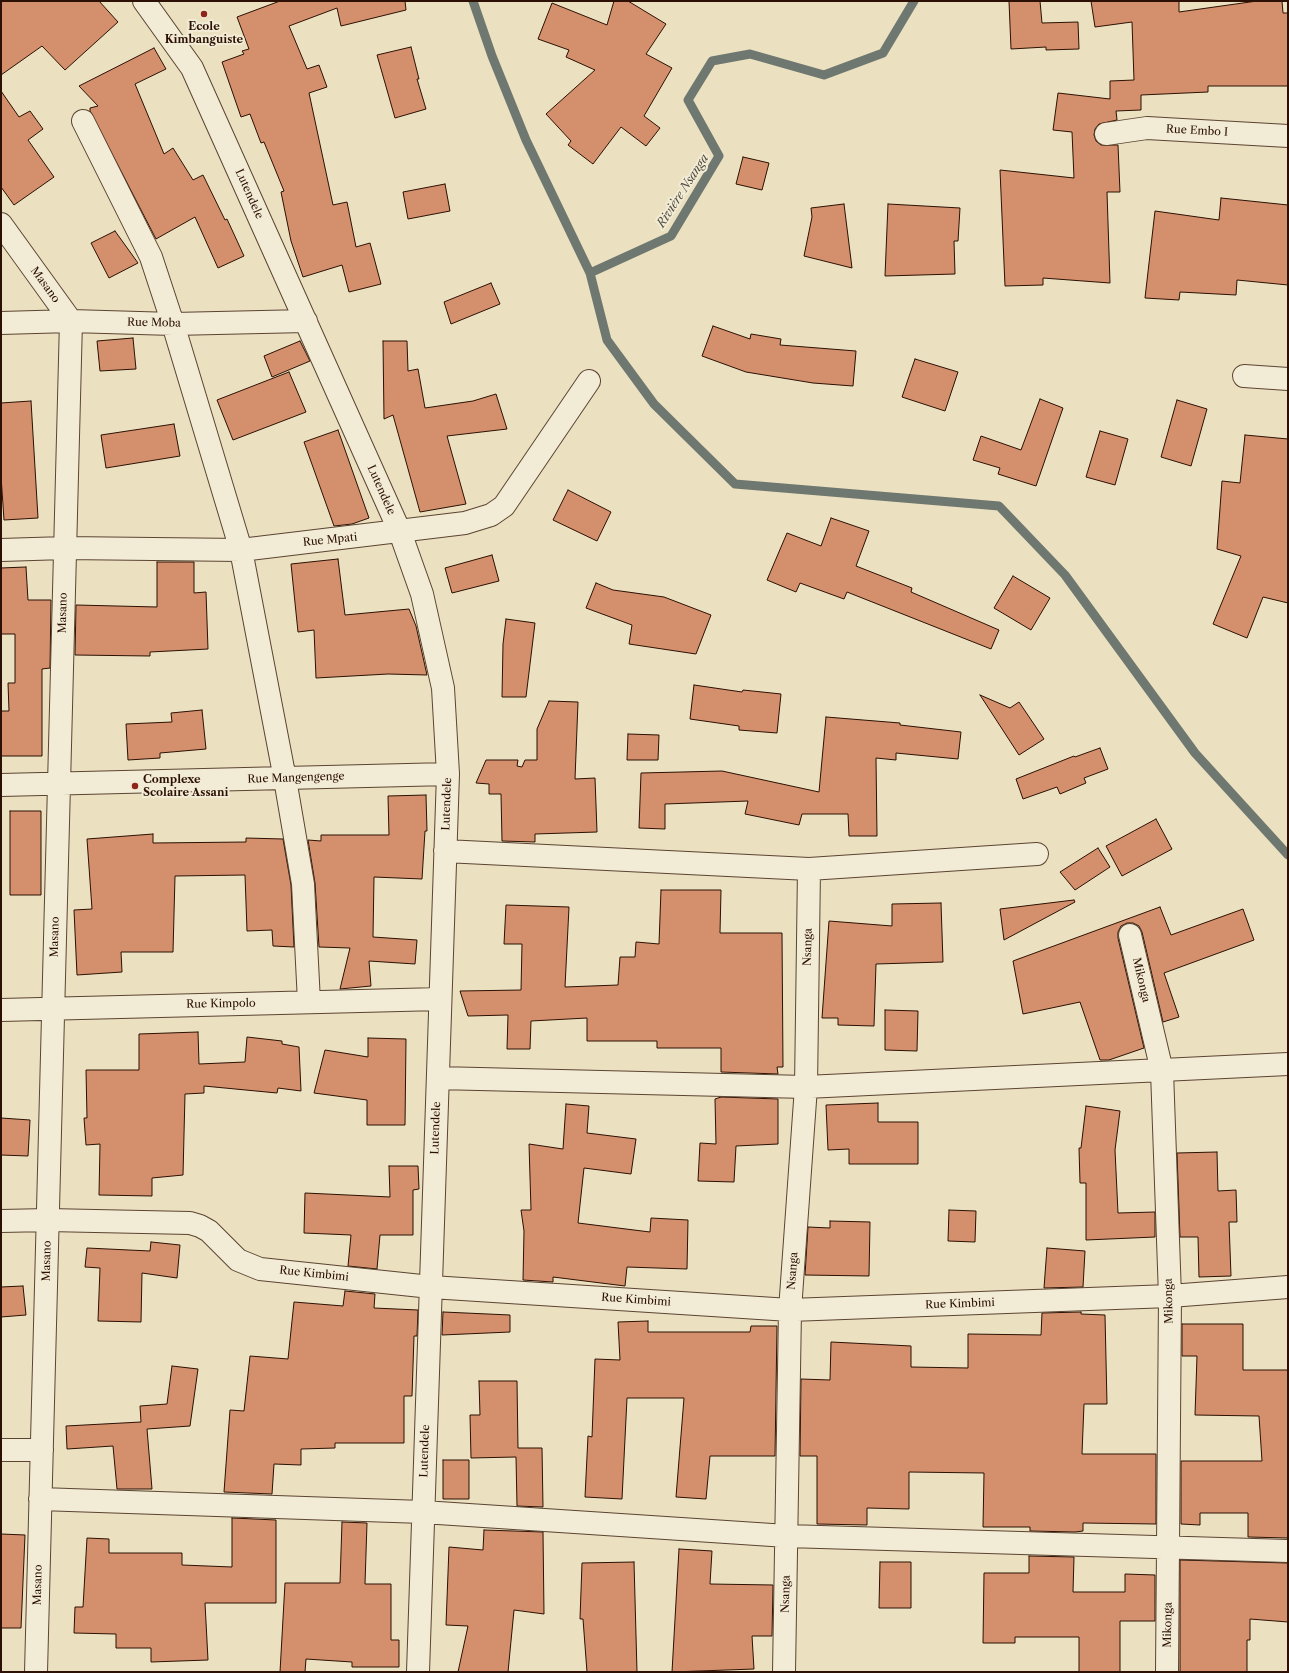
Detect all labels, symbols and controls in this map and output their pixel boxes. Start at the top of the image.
marker: Ecole Kimbanguiste [199,9,209,19]
place label: Ecole Kimbanguiste [165,20,243,46]
street label: Rue Embo I [1166,123,1228,139]
water label: Rivière Nsanga [654,152,712,230]
street label: Lutendele [232,167,266,221]
street label: Masano [28,265,62,305]
street label: Rue Moba [127,316,181,330]
street label: Lutendele [364,463,398,517]
street label: Rue Mpati [302,531,358,549]
street label: Masano [56,592,70,634]
street label: Rue Mangengenge [247,770,345,786]
place label: Complexe Scolaire Assani [143,773,228,799]
street label: Lutendele [439,777,455,831]
marker: Complexe Scolaire Assani [130,781,140,791]
street label: Masano [48,916,62,958]
street label: Nsanga [801,928,815,966]
street label: Mikonga [1129,956,1153,1004]
street label: Rue Kimpolo [186,997,256,1011]
street label: Lutendele [428,1101,444,1155]
street label: Masano [40,1240,54,1282]
street label: Nsanga [785,1252,801,1290]
street label: Rue Kimbimi [279,1264,349,1284]
street label: Mikonga [1162,1278,1176,1324]
street label: Rue Kimbimi [601,1291,671,1309]
street label: Rue Kimbimi [925,1296,995,1312]
street label: Lutendele [417,1424,433,1478]
street label: Masano [31,1564,45,1606]
street label: Nsanga [779,1575,793,1613]
street label: Mikonga [1161,1602,1175,1648]

